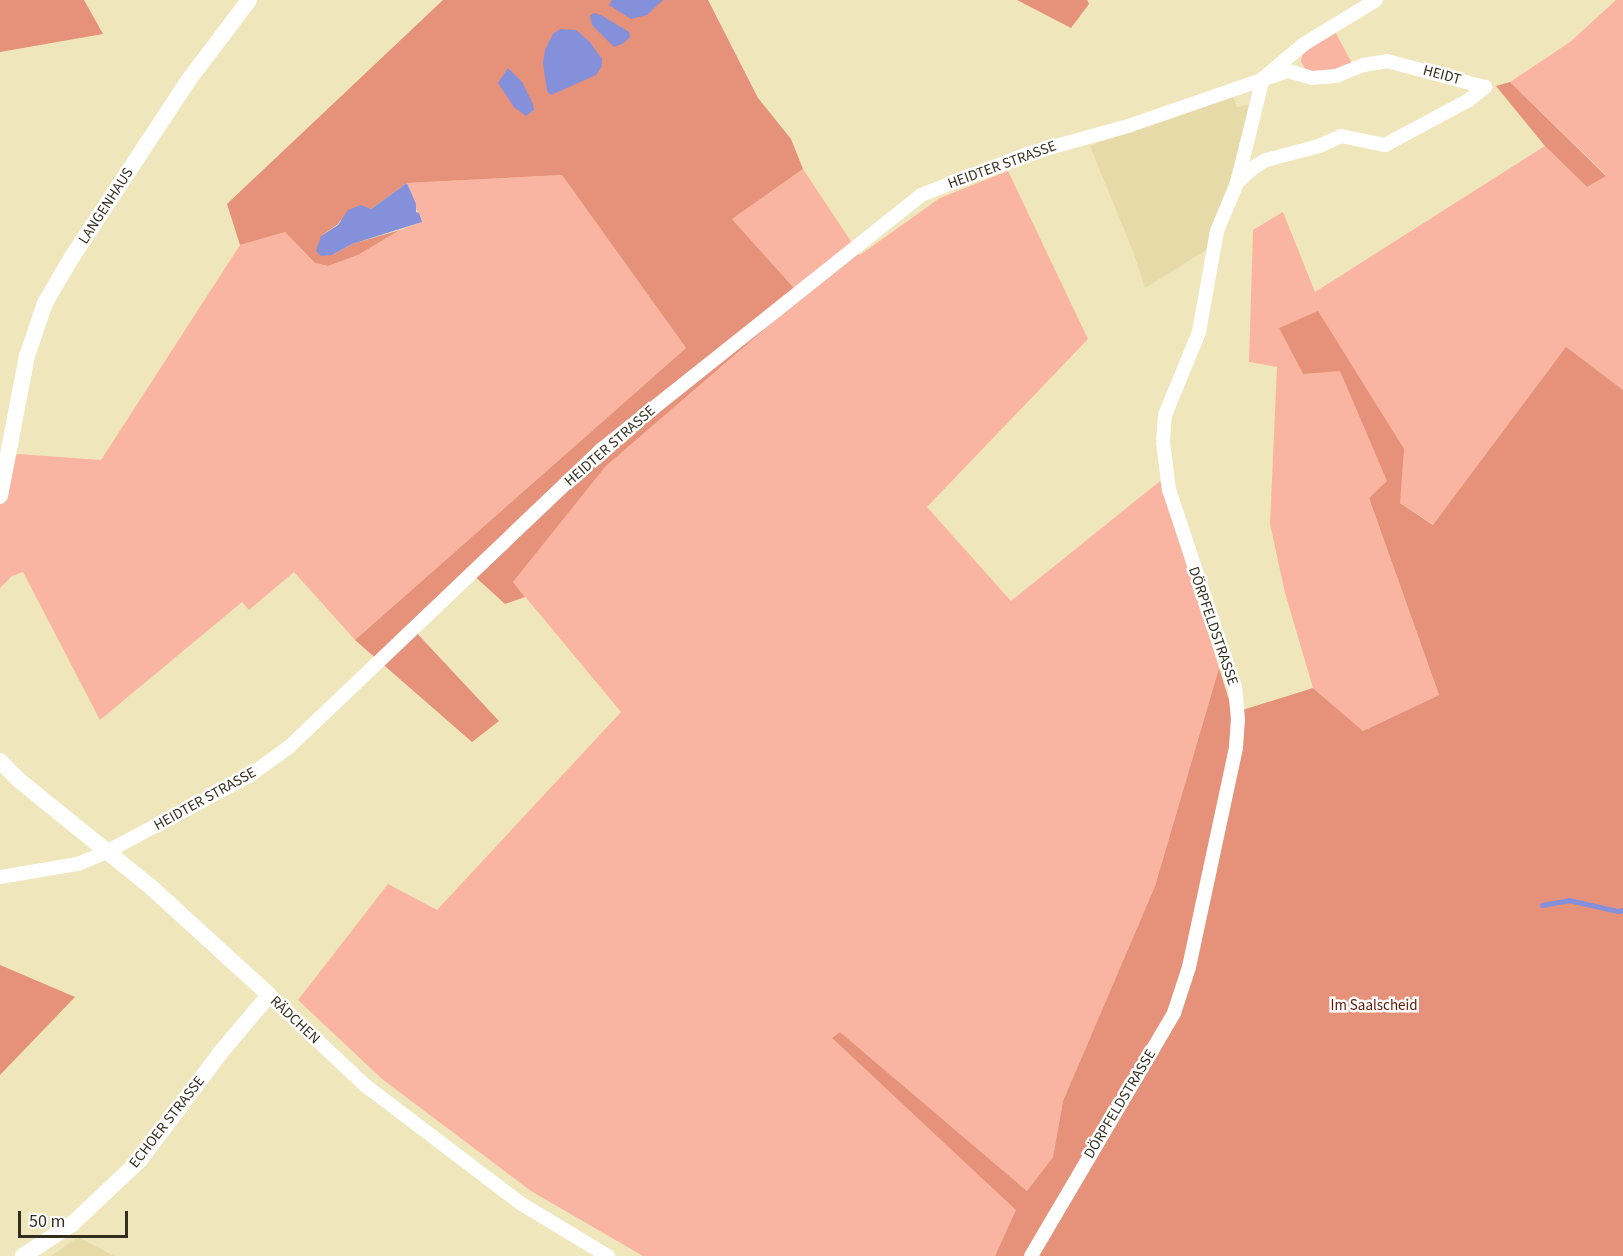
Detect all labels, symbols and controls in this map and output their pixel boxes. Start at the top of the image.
street label: HEIDT [1421,61,1463,89]
street label: HEIDTER STRASSE [945,137,1059,193]
street label: LANGENHAUS [75,164,137,248]
street label: HEIDTER STRASSE [561,402,659,490]
street label: DÖRPFELDSTRASSE [1184,564,1242,688]
street label: HEIDTER STRASSE [151,763,259,835]
street label: RÄDCHEN [266,992,324,1048]
park label: Im Saalscheid [1330,997,1418,1015]
street label: DÖRPFELDSTRASSE [1080,1046,1160,1162]
street label: ECHOER STRASSE [126,1072,208,1172]
scale bar [21,1199,130,1237]
text: 50 m [29,1209,65,1234]

